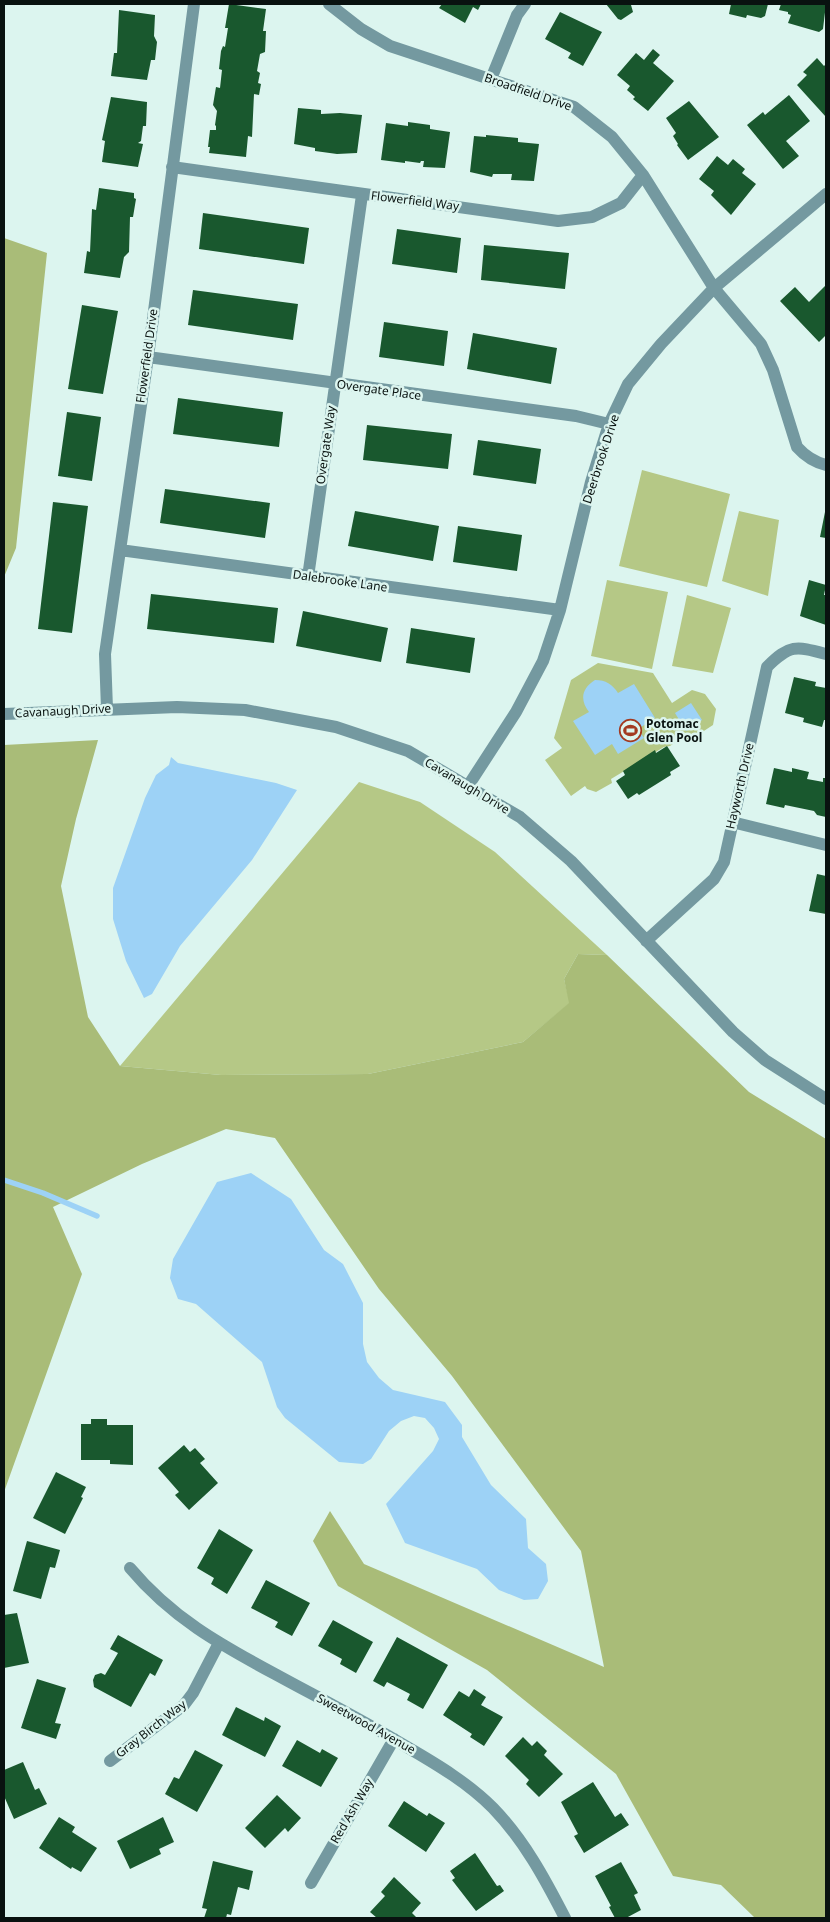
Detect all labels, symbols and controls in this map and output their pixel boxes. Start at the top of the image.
street label: Broadfield Drive [482,69,574,114]
street label: Flowerfield Way [370,187,461,214]
street label: Flowerfield Drive [131,308,162,404]
street label: Overgate Place [336,375,423,404]
street label: Overgate Way [312,404,340,485]
street label: Deerbrook Drive [578,412,623,506]
street label: Dalebrooke Lane [292,565,389,596]
street label: Cavanaugh Drive [14,699,112,722]
place label: Potomac Glen Pool [646,715,702,746]
sports icon: Potomac Glen Pool [618,719,642,743]
street label: Hayworth Drive [721,741,758,831]
street label: Cavanaugh Drive [422,753,513,818]
street label: Sweetwood Avenue [314,1689,419,1758]
street label: Gray Birch Way [112,1695,190,1762]
street label: Red Ash Way [326,1774,377,1846]

